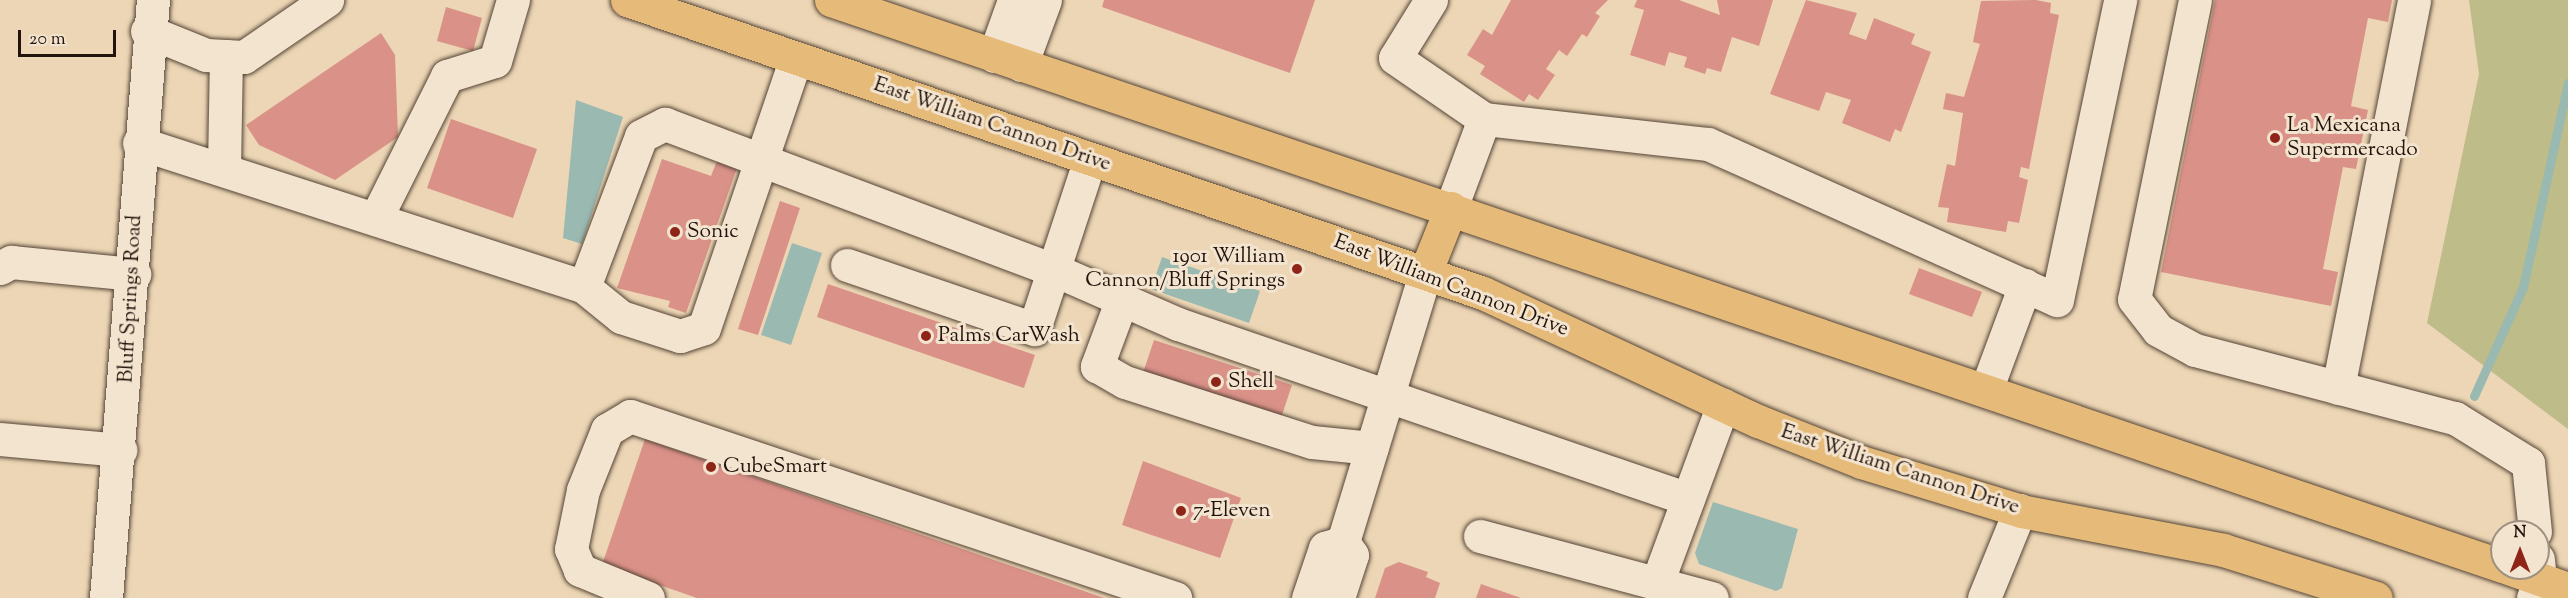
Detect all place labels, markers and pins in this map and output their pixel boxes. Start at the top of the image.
place label: La Mexicana Supermercado [2287,113,2418,163]
marker: La Mexicana Supermercado [2268,131,2282,145]
place label: Sonic [687,219,739,245]
marker: Sonic [668,225,682,239]
place label: 1901 William Cannon/Bluff Springs [1085,244,1285,294]
marker: 1901 William Cannon/Bluff Springs [1290,262,1304,276]
place label: Palms CarWash [938,323,1080,349]
marker: Palms CarWash [919,329,933,343]
place label: Shell [1228,369,1274,395]
marker: Shell [1209,375,1223,389]
place label: CubeSmart [723,454,827,480]
marker: CubeSmart [704,460,718,474]
place label: 7-Eleven [1193,498,1271,524]
marker: 7-Eleven [1174,504,1188,518]

